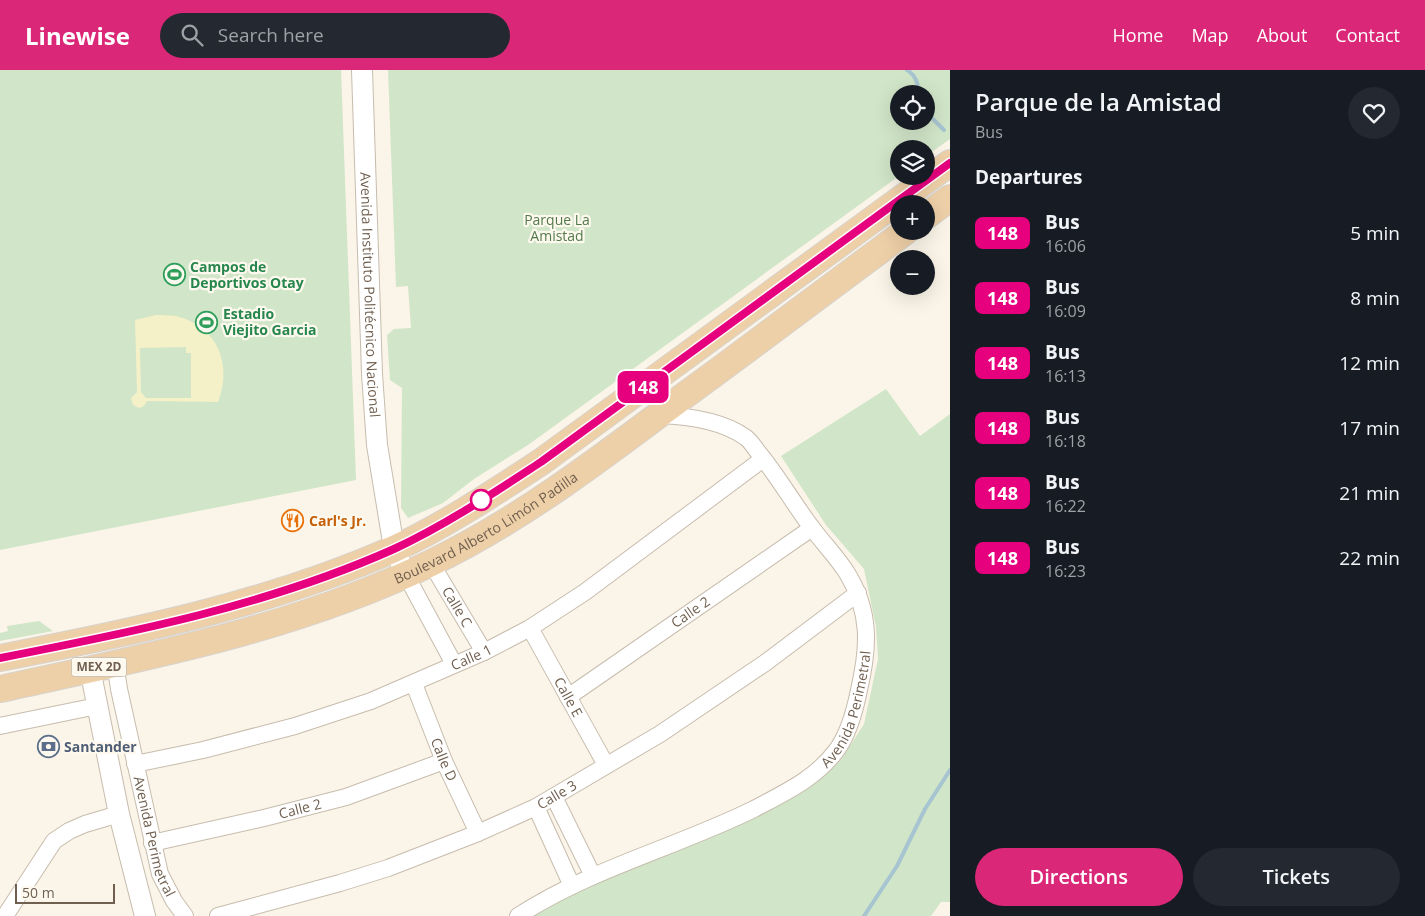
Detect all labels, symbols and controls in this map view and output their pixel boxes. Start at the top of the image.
search box [160,13,510,58]
text: Linewise [25,19,130,52]
icon: search [178,21,206,49]
text: Search here [218,22,324,48]
text: Home [1113,23,1163,47]
text: Map [1191,23,1229,47]
text: About [1257,23,1307,47]
text: Contact [1335,23,1400,47]
map controls [890,85,935,295]
button: locate [890,85,935,130]
text: Parque de la Amistad [975,85,1222,118]
button: heart [1348,87,1400,139]
text: Bus [975,121,1003,143]
button: layers [890,140,935,185]
text: Departures [975,164,1082,190]
street label: Avenida Instituto Politécnico Nacional [356,172,385,418]
button: + [890,195,935,240]
text: Bus [1045,209,1080,235]
park label: Parque La Amistad [524,210,590,245]
text: 5 min [1350,220,1400,246]
text: 148 [987,221,1018,245]
text: 16:06 [1045,235,1086,257]
button: − [890,250,935,295]
place label: Campos de Deportivos Otay [190,257,304,292]
sports icon: Campos de Deportivos Otay [162,263,186,287]
text: Bus [1045,274,1080,300]
text: 8 min [1350,285,1400,311]
text: 148 [987,286,1018,310]
text: 16:09 [1045,300,1086,322]
place label: Estadio Viejito Garcia [223,304,316,339]
sports icon: Estadio Viejito Garcia [195,310,219,334]
text: Bus [1045,339,1080,365]
text: 12 min [1339,350,1400,376]
text: 148 [987,351,1018,375]
text: 16:13 [1045,365,1086,387]
line badge: 148 [614,371,672,403]
text: 148 [628,375,658,399]
text: Bus [1045,404,1080,430]
text: 17 min [1339,415,1400,441]
text: 148 [987,416,1018,440]
text: 16:18 [1045,430,1086,452]
street label: Boulevard Alberto Limón Padilla [391,467,581,588]
text: Bus [1045,469,1080,495]
text: 21 min [1339,480,1400,506]
text: 148 [987,481,1018,505]
unlabelled marker [470,489,492,511]
text: 16:22 [1045,495,1086,517]
restaurant icon: Carl's Jr. [281,509,305,533]
place label: Carl's Jr. [309,511,366,530]
text: Bus [1045,534,1080,560]
text: 22 min [1339,545,1400,571]
text: 148 [987,546,1018,570]
text: 16:23 [1045,560,1086,582]
street label: Calle C [438,583,477,630]
street label: Calle 2 [667,592,713,632]
street label: Calle 1 [448,639,495,674]
street label: Avenida Perimetral [816,650,875,772]
road number: MEX 2D [72,658,126,676]
street label: Calle E [550,673,587,720]
bank icon: Santander [36,735,60,759]
street label: Calle D [427,735,462,784]
place label: Santander [64,737,137,756]
street label: Avenida Perimetral [130,774,180,900]
street label: Calle 3 [533,775,580,813]
street label: Calle 2 [277,794,323,823]
button: Directions [975,848,1183,906]
button: Tickets [1193,848,1400,906]
scale bar [15,881,115,904]
text: 50 m [22,883,55,902]

